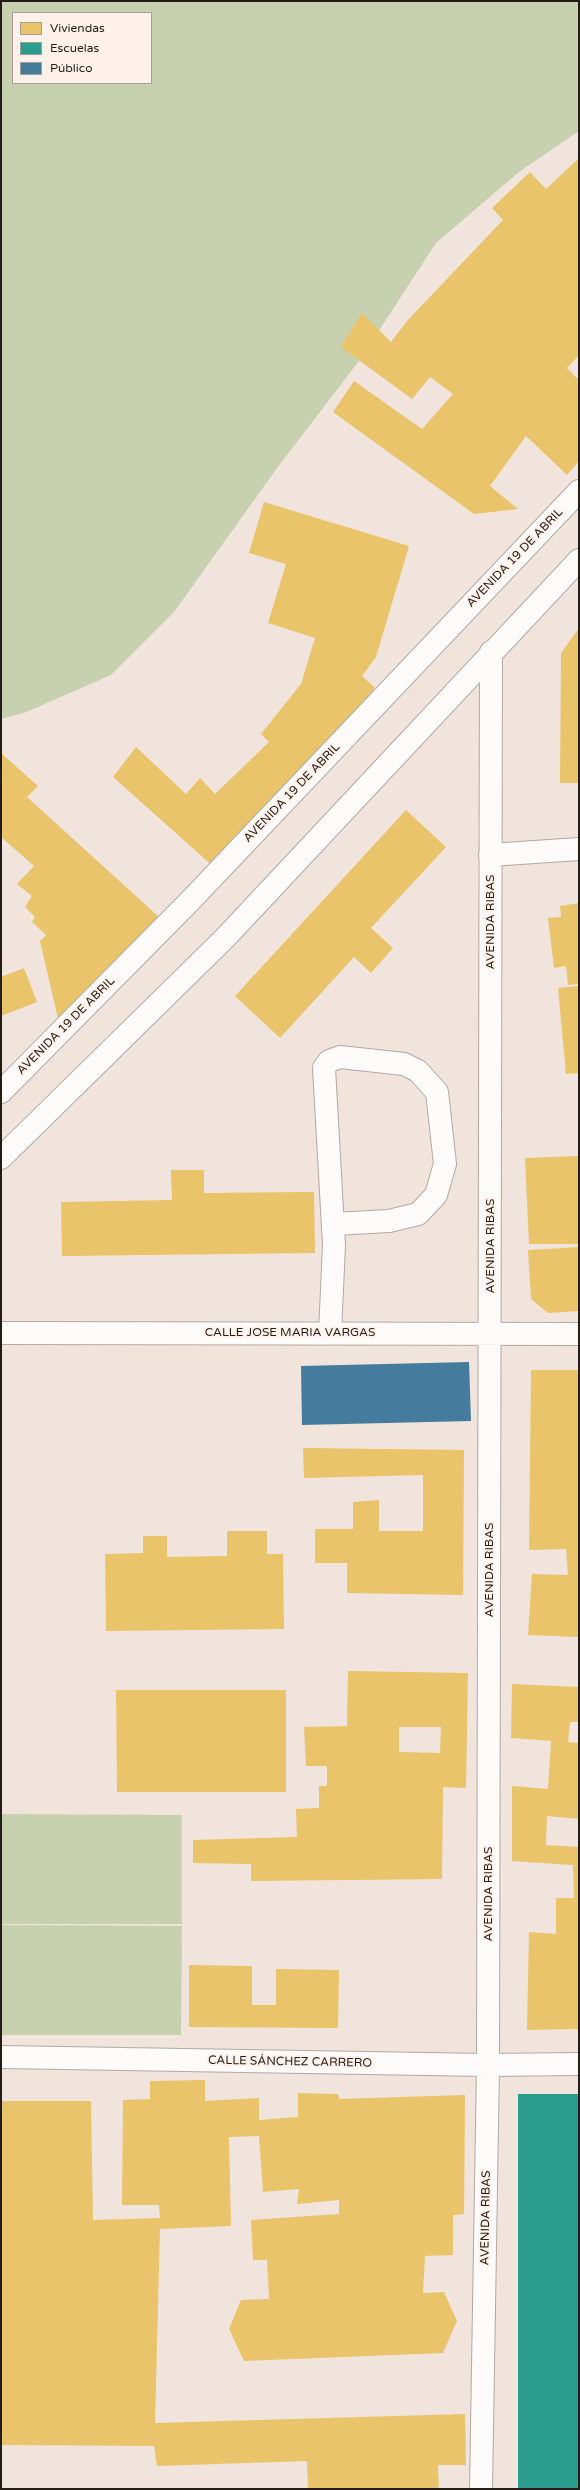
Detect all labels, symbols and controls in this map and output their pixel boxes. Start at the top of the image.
legend [12,12,152,84]
text: Viviendas [50,21,105,35]
text: Escuelas [50,41,99,55]
text: Público [50,61,92,75]
street label: AVENIDA 19 DE ABRIL [464,505,566,611]
street label: AVENIDA 19 DE ABRIL [241,740,343,846]
street label: AVENIDA RIBAS [484,875,498,969]
street label: AVENIDA 19 DE ABRIL [14,974,118,1078]
street label: AVENIDA RIBAS [484,1199,498,1293]
street label: CALLE JOSE MARIA VARGAS [205,1326,375,1340]
street label: AVENIDA RIBAS [483,1523,497,1617]
street label: AVENIDA RIBAS [482,1847,496,1941]
street label: CALLE SÁNCHEZ CARRERO [208,2053,372,2071]
street label: AVENIDA RIBAS [478,2170,494,2266]

